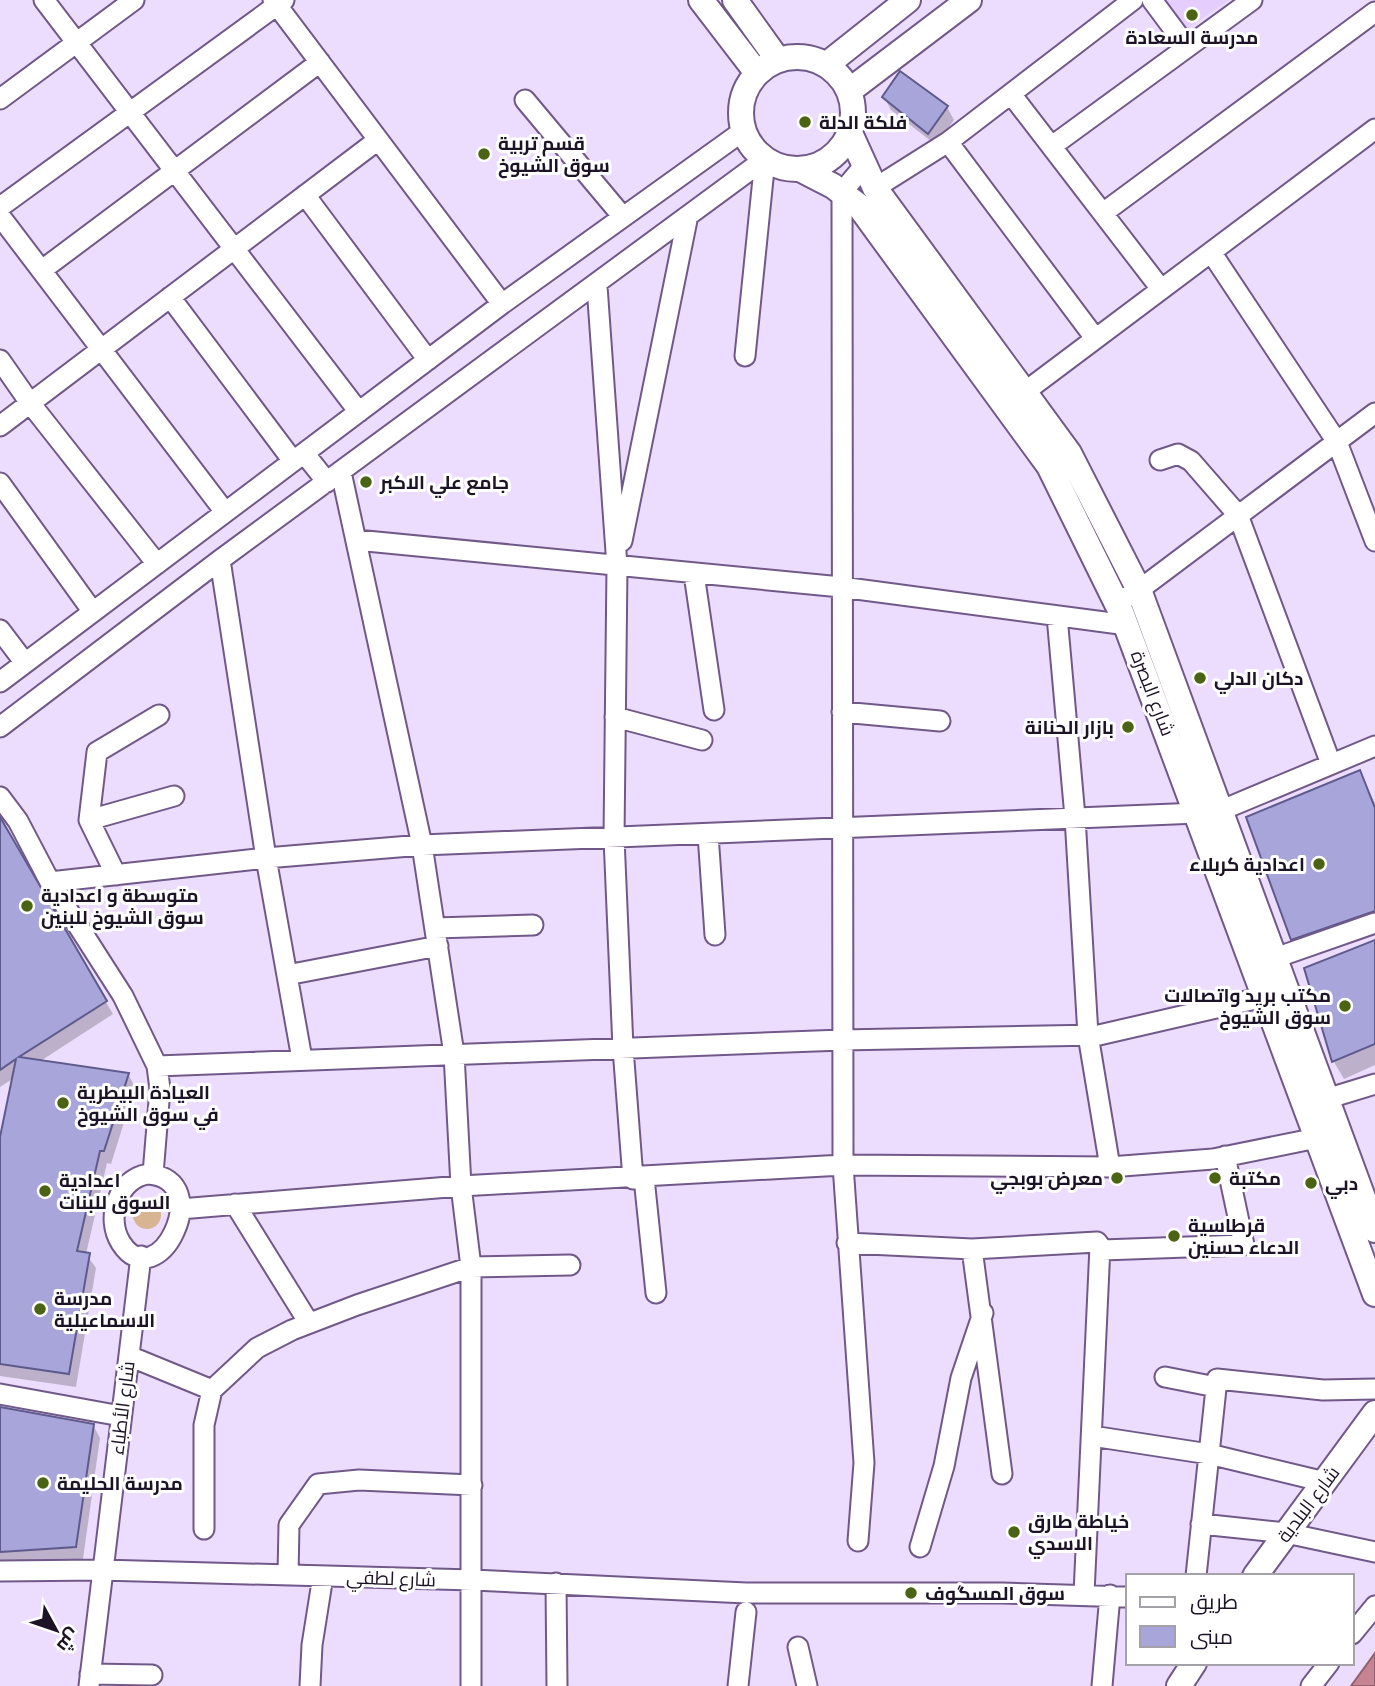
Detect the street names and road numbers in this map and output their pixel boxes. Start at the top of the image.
street label: شارع البصرة [1124,647,1179,740]
street label: شارع الأطباء [105,1360,142,1457]
street label: شارع البلدية [1272,1462,1346,1548]
street label: شارع لطفي [346,1565,436,1595]

